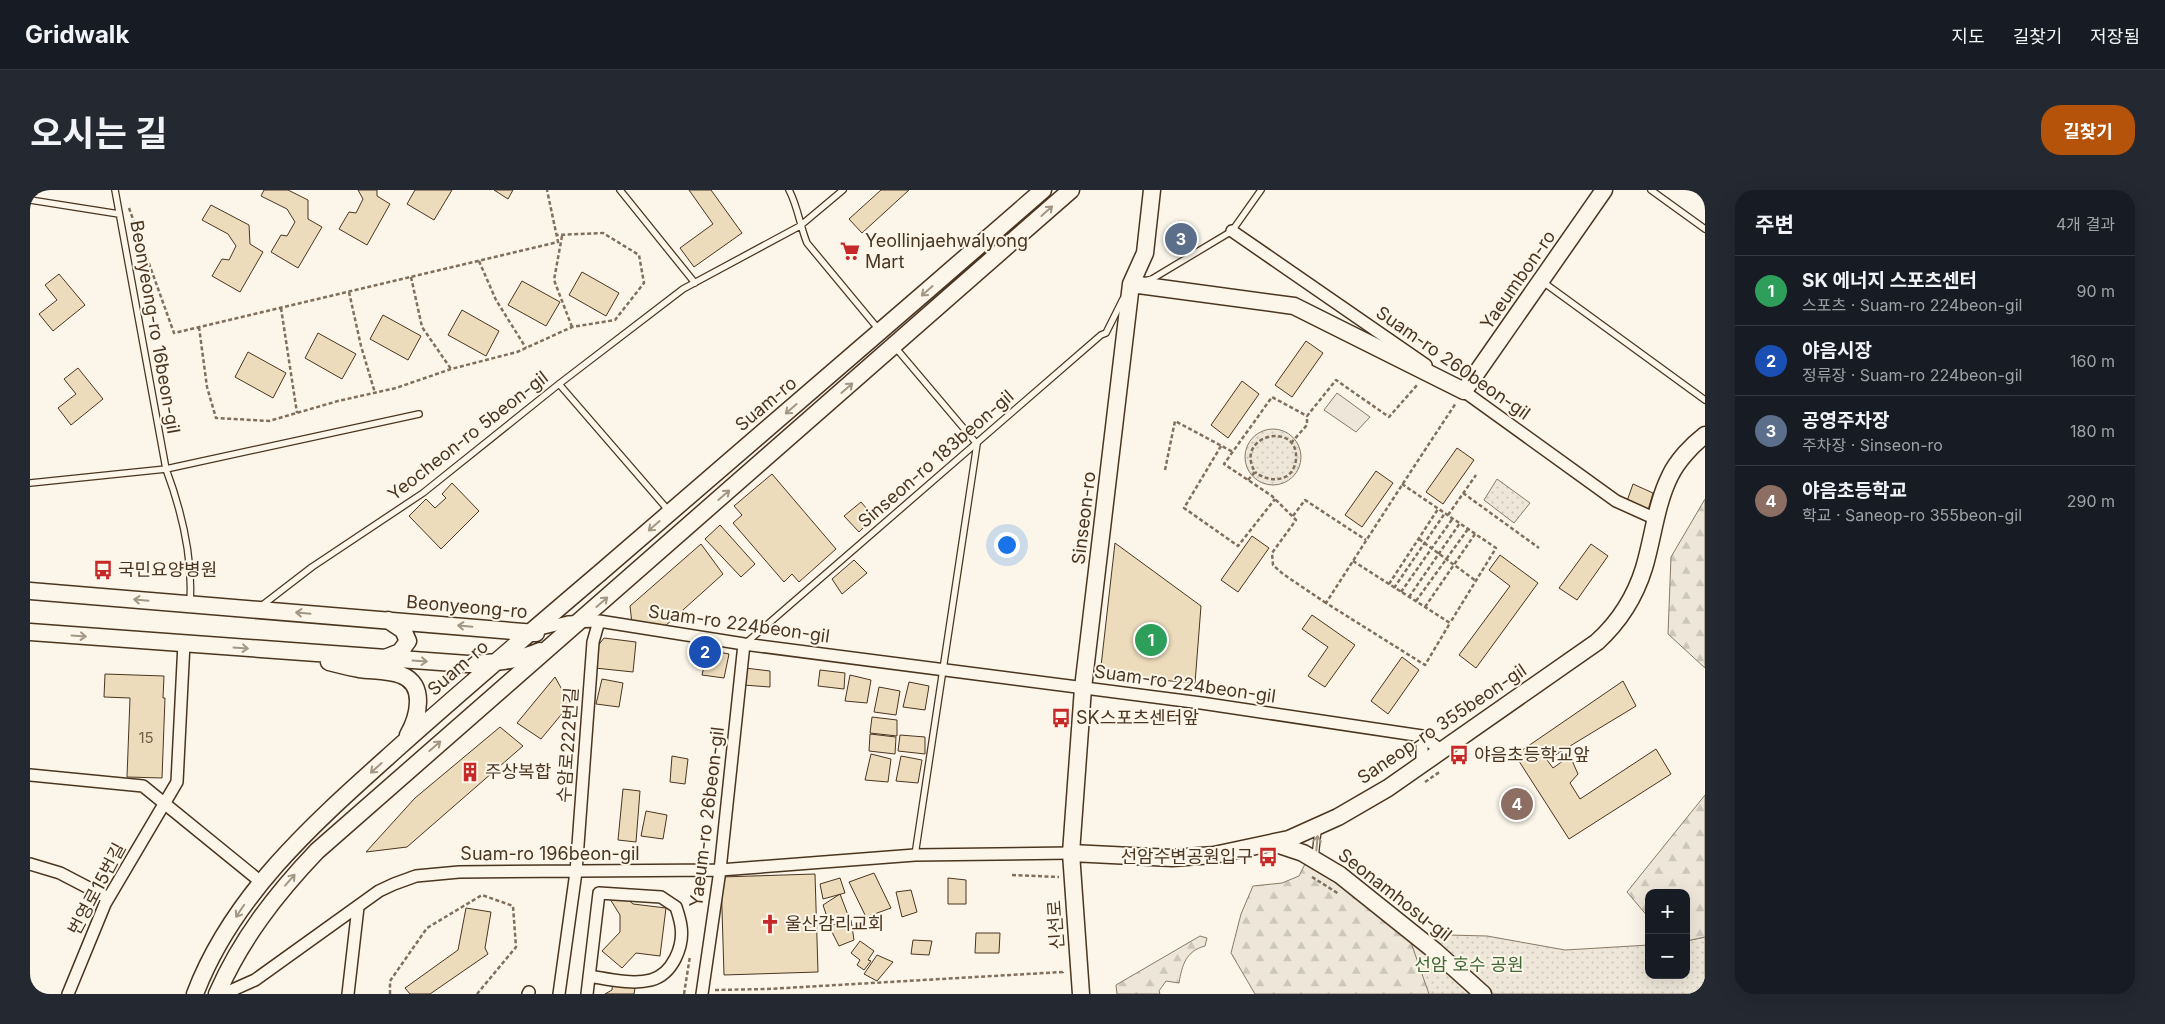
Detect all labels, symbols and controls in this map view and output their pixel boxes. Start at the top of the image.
text: Gridwalk [25,20,129,49]
text: 지도 [1952,26,1985,47]
text: 길찾기 [2013,26,2062,47]
text: 저장됨 [2090,26,2140,47]
button: 길찾기 [2041,105,2135,155]
text: 오시는 길 [30,112,167,154]
one-way arrow [1041,205,1054,217]
text: 주변 [1755,212,1794,237]
text: 4개 결과 [2056,214,2115,234]
street label: Beonyeong-ro 16beon-gil [126,219,185,435]
pin: 3 [1165,220,1197,258]
street label: Yaeumbon-ro [1476,226,1559,333]
place label: Yeollinjaehwalyong Mart [865,230,1028,272]
supermarket icon: Yeollinjaehwalyong Mart [839,240,861,262]
text: SK 에너지 스포츠센터 [1802,269,1977,292]
text: 1 [1768,281,1774,301]
text: 90 m [2076,281,2115,301]
one-way arrow [921,286,934,297]
text: 스포츠 · Suam-ro 224beon-gil [1802,295,2022,315]
street label: Suam-ro 260beon-gil [1372,301,1534,424]
text: 야음시장 [1802,339,1872,362]
text: 2 [1766,351,1776,371]
text: 160 m [2070,351,2115,371]
text: 정류장 · Suam-ro 224beon-gil [1802,365,2022,385]
street label: Yeocheon-ro 5beon-gil [383,367,552,505]
street label: Suam-ro [731,372,801,435]
one-way arrow [840,382,853,394]
street label: Sinseon-ro 183beon-gil [854,385,1018,532]
one-way arrow [785,404,798,415]
text: 공영주차장 [1802,409,1889,432]
text: 3 [1766,421,1776,441]
text: 180 m [2070,421,2115,441]
text: 주차장 · Sinseon-ro [1802,435,1943,455]
street label: Sinseon-ro [1067,470,1100,566]
text: 야음초등학교 [1802,479,1907,502]
one-way arrow [718,489,731,501]
text: 4 [1766,491,1776,511]
text: 290 m [2067,491,2115,511]
text: 학교 · Saneop-ro 355beon-gil [1802,505,2022,525]
one-way arrow [648,520,661,531]
your location [994,532,1020,558]
bus stop icon: 국민요양병원 [92,559,114,581]
place label: 국민요양병원 [118,559,217,580]
street label: Beonyeong-ro [406,591,529,622]
one-way arrow [133,595,149,605]
one-way arrow [595,596,608,607]
street label: Suam-ro 224beon-gil [647,600,831,647]
one-way arrow [295,608,311,618]
one-way arrow [457,621,473,631]
pin: 1 [1135,621,1167,659]
one-way arrow [70,631,86,640]
pin: 2 [689,633,721,671]
street label: Suam-ro [423,636,492,700]
one-way arrow [232,643,248,652]
one-way arrow [412,656,428,666]
street label: Saneop-ro 355beon-gil [1353,659,1530,788]
street label: Suam-ro 224beon-gil [1093,660,1277,707]
street label: 수암로222번길 [553,687,582,803]
bus stop icon: SK스포츠센터앞 [1050,707,1072,729]
place label: SK스포츠센터앞 [1076,707,1199,728]
street label: Yaeum-ro 26beon-gil [685,725,728,908]
house number: 15 [138,728,154,747]
one-way arrow [429,740,442,752]
bus stop icon: 야음초등학교앞 [1448,744,1470,766]
place label: 야음초등학교앞 [1474,744,1590,765]
building icon: 주상복합 [459,761,481,783]
place label: 주상복합 [485,761,551,782]
one-way arrow [369,762,382,773]
pin: 4 [1501,785,1533,823]
one-way arrow [1312,835,1321,851]
street label: 번영로15번길 [64,839,130,938]
street label: Suam-ro 196beon-gil [460,843,640,864]
street label: Seonamhosu-gil [1334,844,1456,945]
place label: 선암수변공원입구 [1121,846,1253,867]
bus stop icon: 선암수변공원입구 [1257,846,1279,868]
one-way arrow [284,873,296,886]
map controls [1645,889,1690,979]
button: + [1645,889,1690,934]
street label: 신선로 [1043,900,1068,951]
one-way arrow [235,903,245,917]
church icon: 울산감리교회 [759,913,781,935]
place label: 울산감리교회 [785,913,884,934]
button: − [1645,934,1690,979]
park label: 선암 호수 공원 [1414,954,1524,975]

